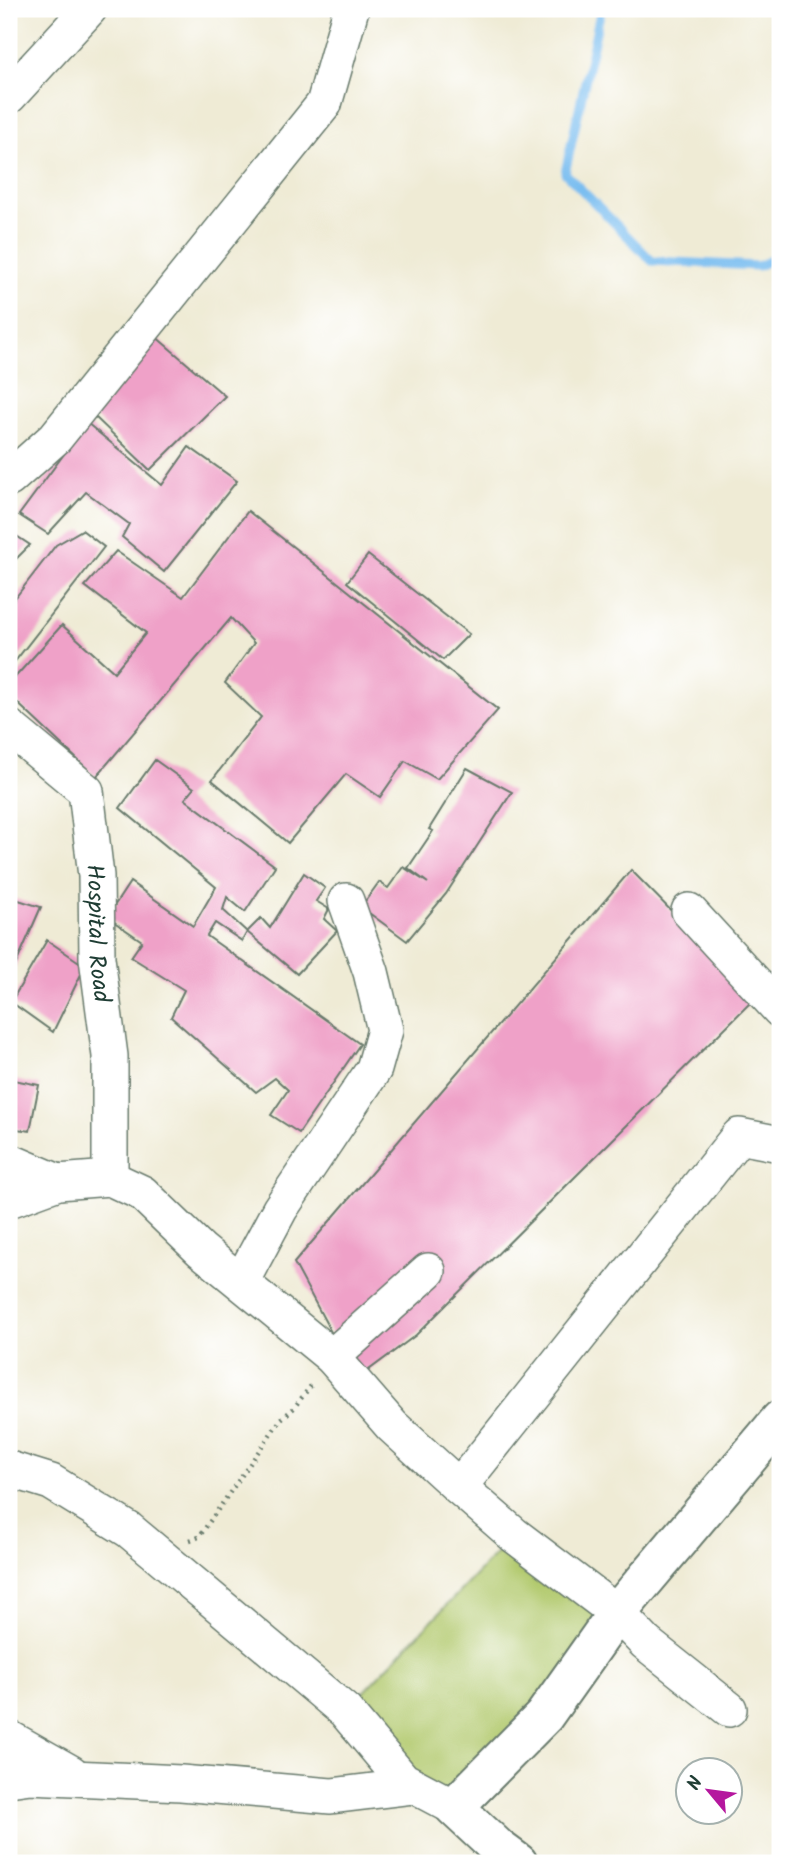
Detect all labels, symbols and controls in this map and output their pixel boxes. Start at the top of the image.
street label: Hospital Road [74,862,121,1006]
north arrow [674,1756,744,1826]
text: N [680,1771,712,1796]

